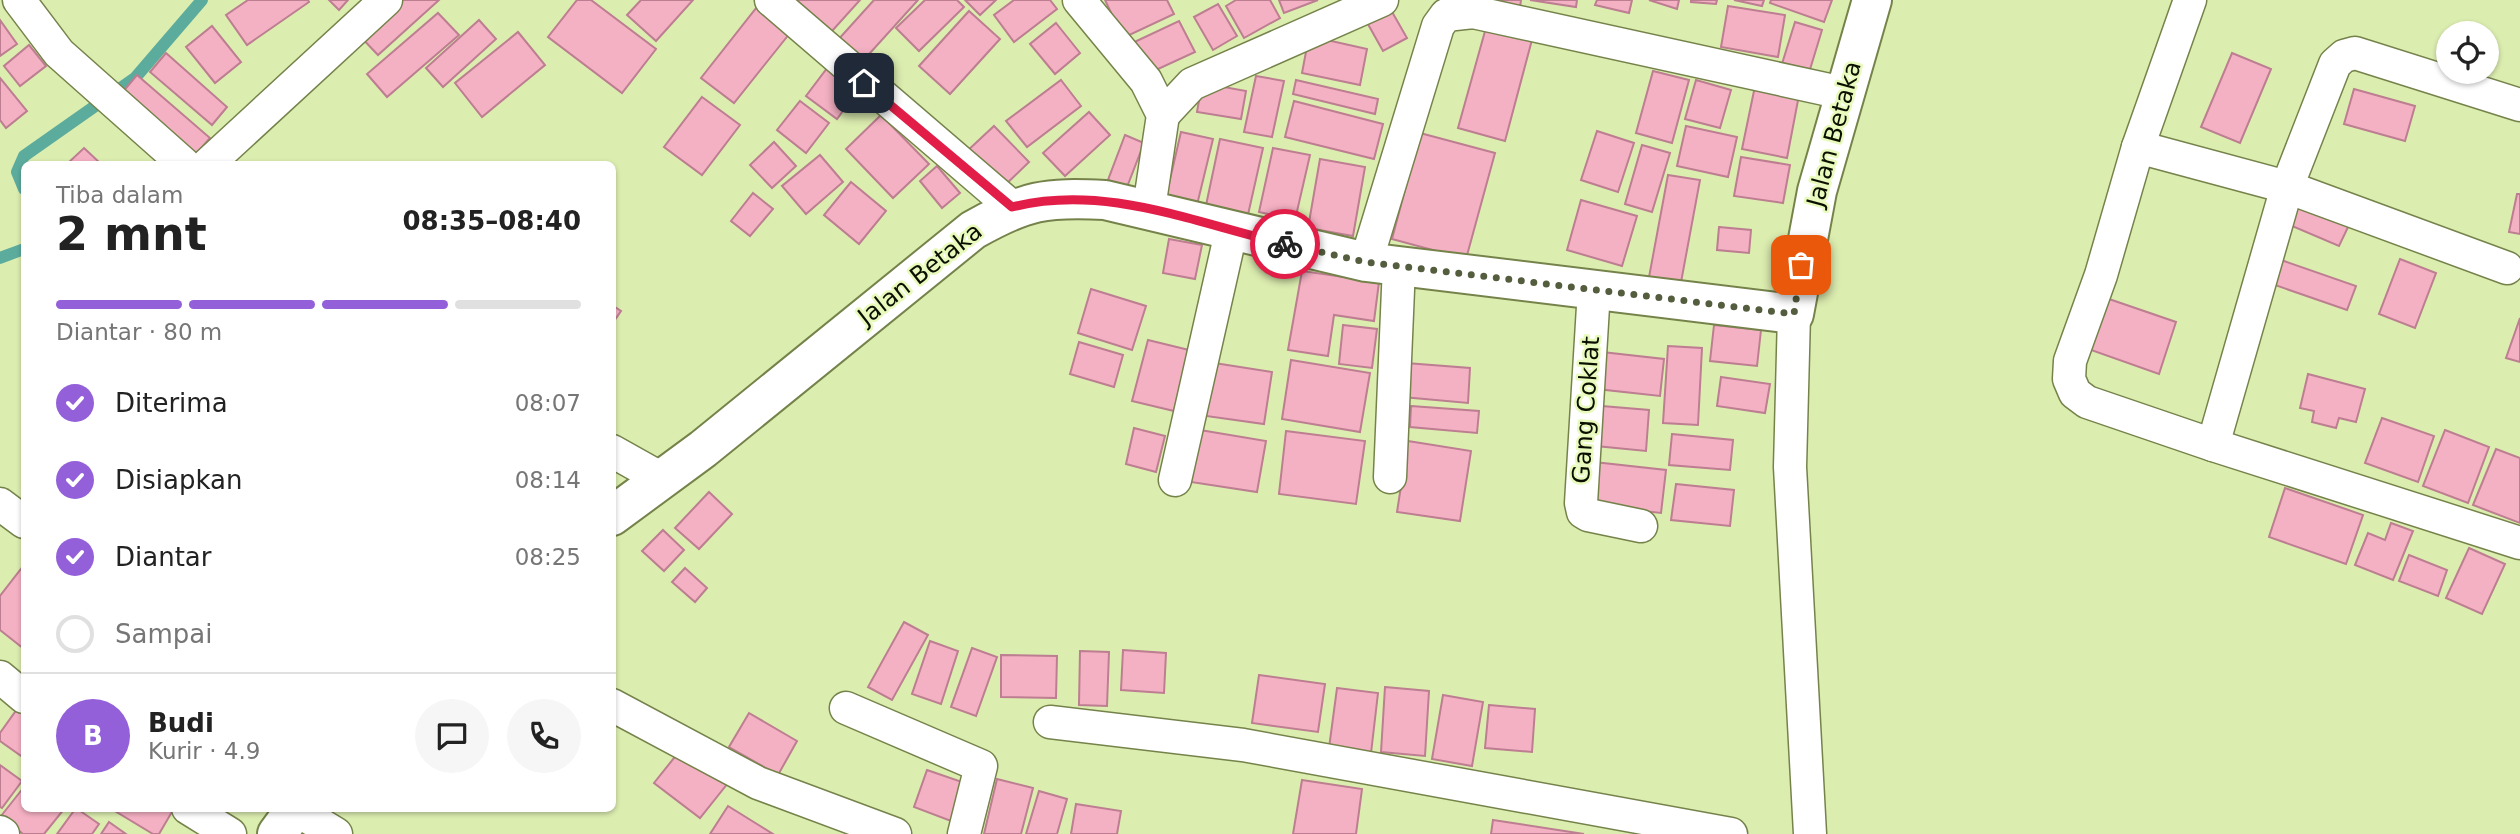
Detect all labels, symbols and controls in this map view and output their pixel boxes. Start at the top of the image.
map controls [2436,21,2499,84]
button: locate [2436,21,2499,84]
pin [834,53,894,113]
street label: Jalan Betaka [1801,58,1867,212]
icon: home [845,64,883,102]
text: Tiba dalam [56,182,183,208]
text: 08:35–08:40 [402,206,581,236]
text: 2 mnt [56,207,207,261]
courier [1250,209,1320,279]
street label: Jalan Betaka [851,217,988,332]
icon: bike [1266,225,1304,263]
pin [1771,235,1831,295]
icon: bag [1782,246,1820,284]
text: Diantar · 80 m [56,319,222,345]
street label: Gang Coklat [1567,335,1605,485]
icon: check [56,384,94,422]
text: Diterima [115,388,228,418]
text: 08:07 [515,390,581,416]
icon: check [56,461,94,499]
text: Disiapkan [115,465,242,495]
text: 08:14 [515,467,581,493]
icon: check [56,538,94,576]
text: Diantar [115,542,211,572]
text: 08:25 [515,544,581,570]
text: Sampai [115,619,212,649]
button: chat [415,699,489,773]
button: phone [507,699,581,773]
text: Budi [148,708,214,738]
text: B [83,721,103,751]
text: Kurir · 4.9 [148,738,260,764]

